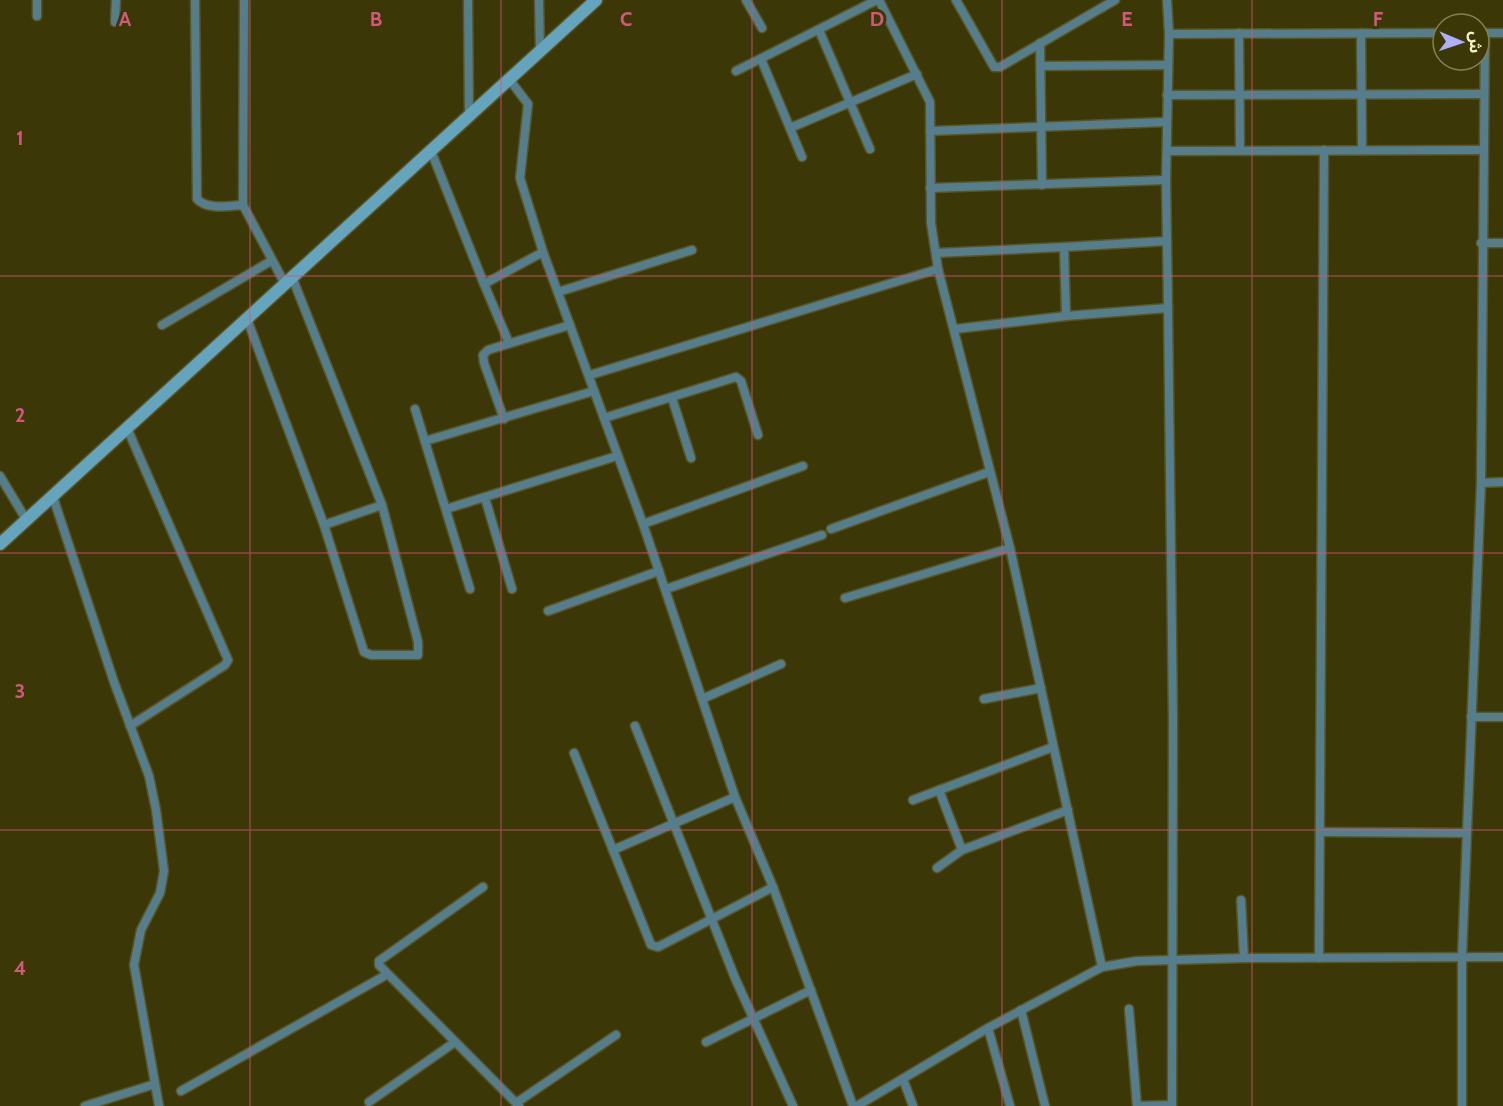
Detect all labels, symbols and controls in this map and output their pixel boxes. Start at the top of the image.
text: A [119,7,132,31]
text: B [370,7,382,31]
text: C [620,7,632,31]
text: D [870,7,884,31]
text: E [1121,7,1133,31]
text: F [1373,7,1384,31]
north arrow [1431,12,1491,72]
text: ش [1466,31,1485,54]
text: 1 [16,126,24,150]
text: 2 [15,403,25,427]
text: 3 [15,679,25,703]
text: 4 [14,956,26,980]

